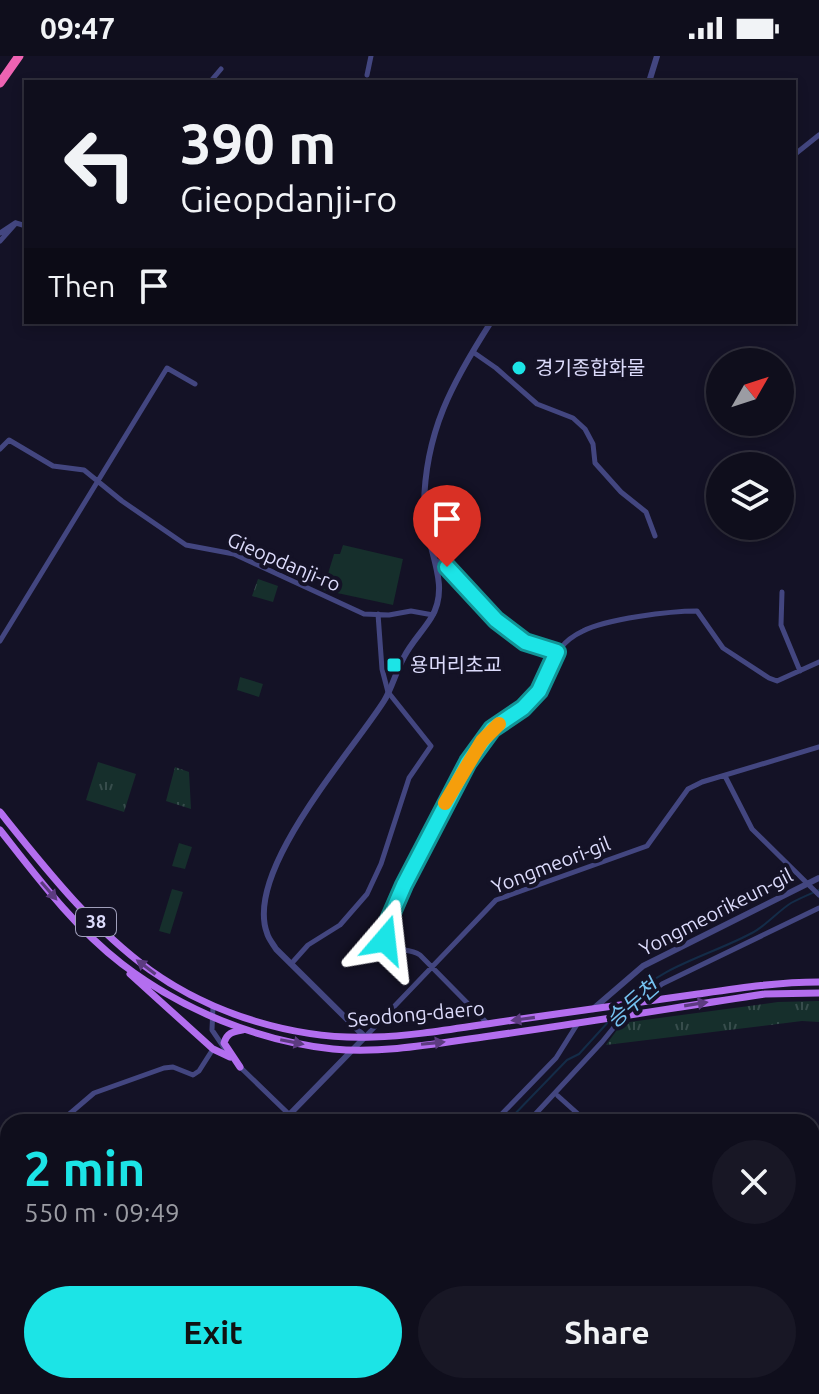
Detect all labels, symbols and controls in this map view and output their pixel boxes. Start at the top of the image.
text: 09:47 [40,11,115,45]
icon: left [48,112,152,216]
text: 390 m [180,112,336,175]
text: Gieopdanji-ro [180,178,397,219]
icon: arrive [132,264,176,308]
text: Then [48,269,116,303]
north arrow [706,348,794,436]
map controls [706,348,794,540]
place label: 경기종합화물 [535,356,645,379]
marker: 경기종합화물 [510,359,528,377]
button: layers [706,452,794,540]
pin [413,485,481,567]
icon: arrive [425,497,469,541]
street label: Gieopdanji-ro [224,527,344,596]
place label: 용머리초교 [410,653,502,676]
marker: 용머리초교 [385,656,403,674]
street label: Yongmeori-gil [488,831,613,898]
street label: Yongmeorikeun-gil [635,863,796,960]
one-way arrow [40,880,57,900]
position arrow [343,898,427,982]
road number: 38 [76,908,116,936]
one-way arrow [136,959,157,975]
water label: 승두천 [601,971,665,1032]
street label: Seodong-daero [346,996,486,1031]
one-way arrow [684,997,709,1010]
one-way arrow [510,1013,535,1026]
one-way arrow [279,1036,304,1049]
one-way arrow [421,1037,446,1050]
button: close [712,1140,796,1224]
text: 2 min [24,1141,145,1195]
text: 550 m · 09:49 [24,1198,180,1227]
button: Exit [24,1286,402,1378]
button: Share [418,1286,796,1378]

